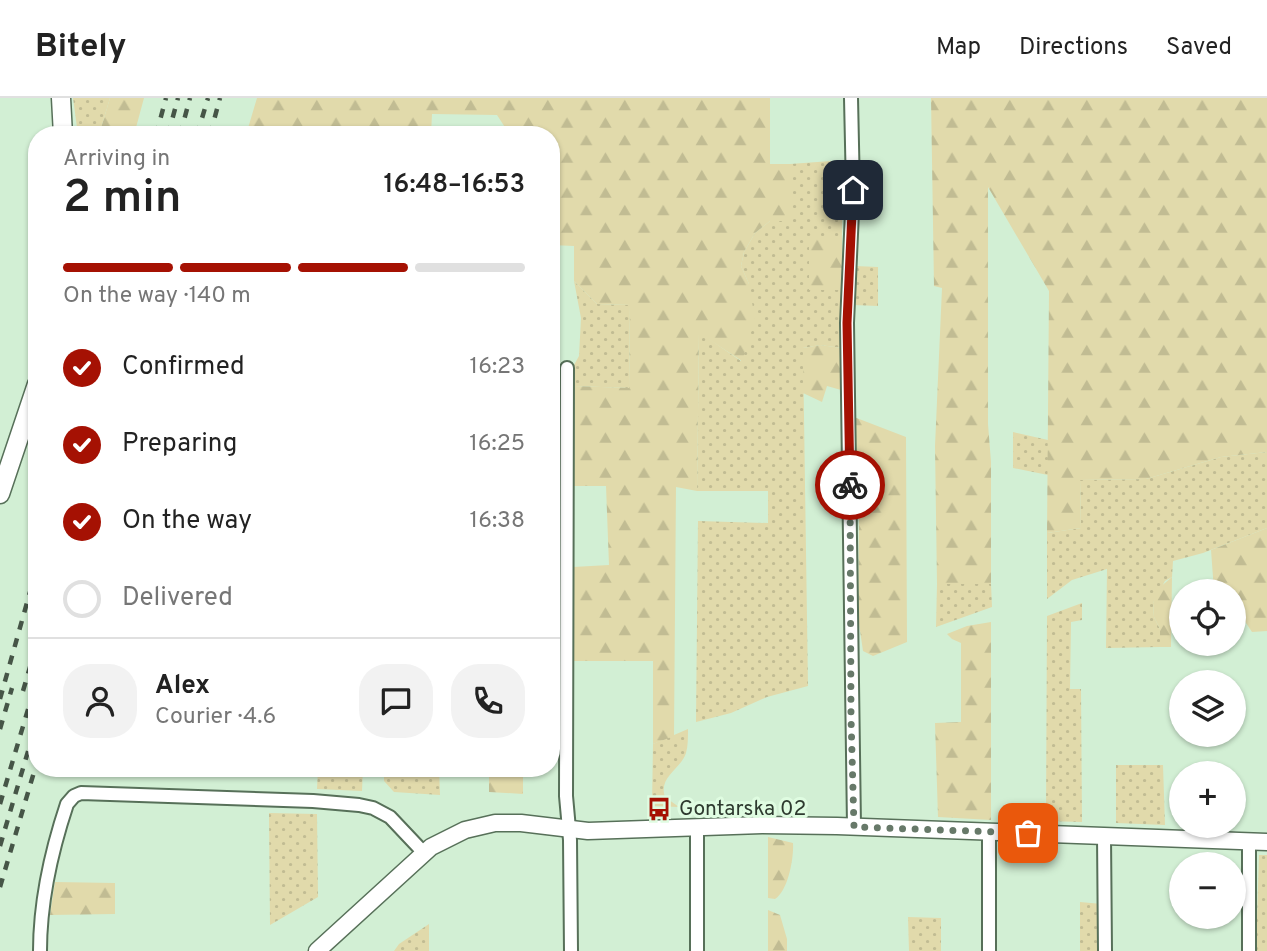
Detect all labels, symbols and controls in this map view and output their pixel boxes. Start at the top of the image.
text: Bitely [35,27,127,69]
text: Map [936,33,981,63]
text: Directions [1019,33,1128,63]
text: Saved [1166,33,1232,63]
text: Arriving in [63,145,170,174]
pin [823,160,883,220]
text: 16:48–16:53 [383,169,525,202]
text: 2 min [63,170,182,229]
icon: home [834,171,872,209]
text: On the way · 140 m [63,282,251,311]
icon: check [63,349,101,387]
text: Confirmed [122,351,245,384]
text: 16:23 [470,353,525,382]
icon: check [63,426,101,464]
text: Preparing [122,428,237,461]
text: 16:25 [469,430,525,459]
courier [815,450,885,520]
icon: bike [831,466,869,504]
icon: check [63,503,101,541]
text: On the way [122,505,252,538]
text: 16:38 [470,507,525,536]
map controls [1169,579,1246,929]
button: locate [1169,579,1246,656]
text: Delivered [122,582,233,615]
button: person [63,664,137,738]
button: chat [359,664,433,738]
button: phone [451,664,525,738]
text: Alex [155,670,210,703]
button: layers [1169,670,1246,747]
text: Courier · 4.6 [155,703,276,732]
button: + [1169,761,1246,838]
bus stop icon: Gontarska 02 [645,795,673,823]
place label: Gontarska 02 [679,796,806,823]
pin [998,803,1058,863]
icon: bag [1009,814,1047,852]
button: − [1169,852,1246,929]

